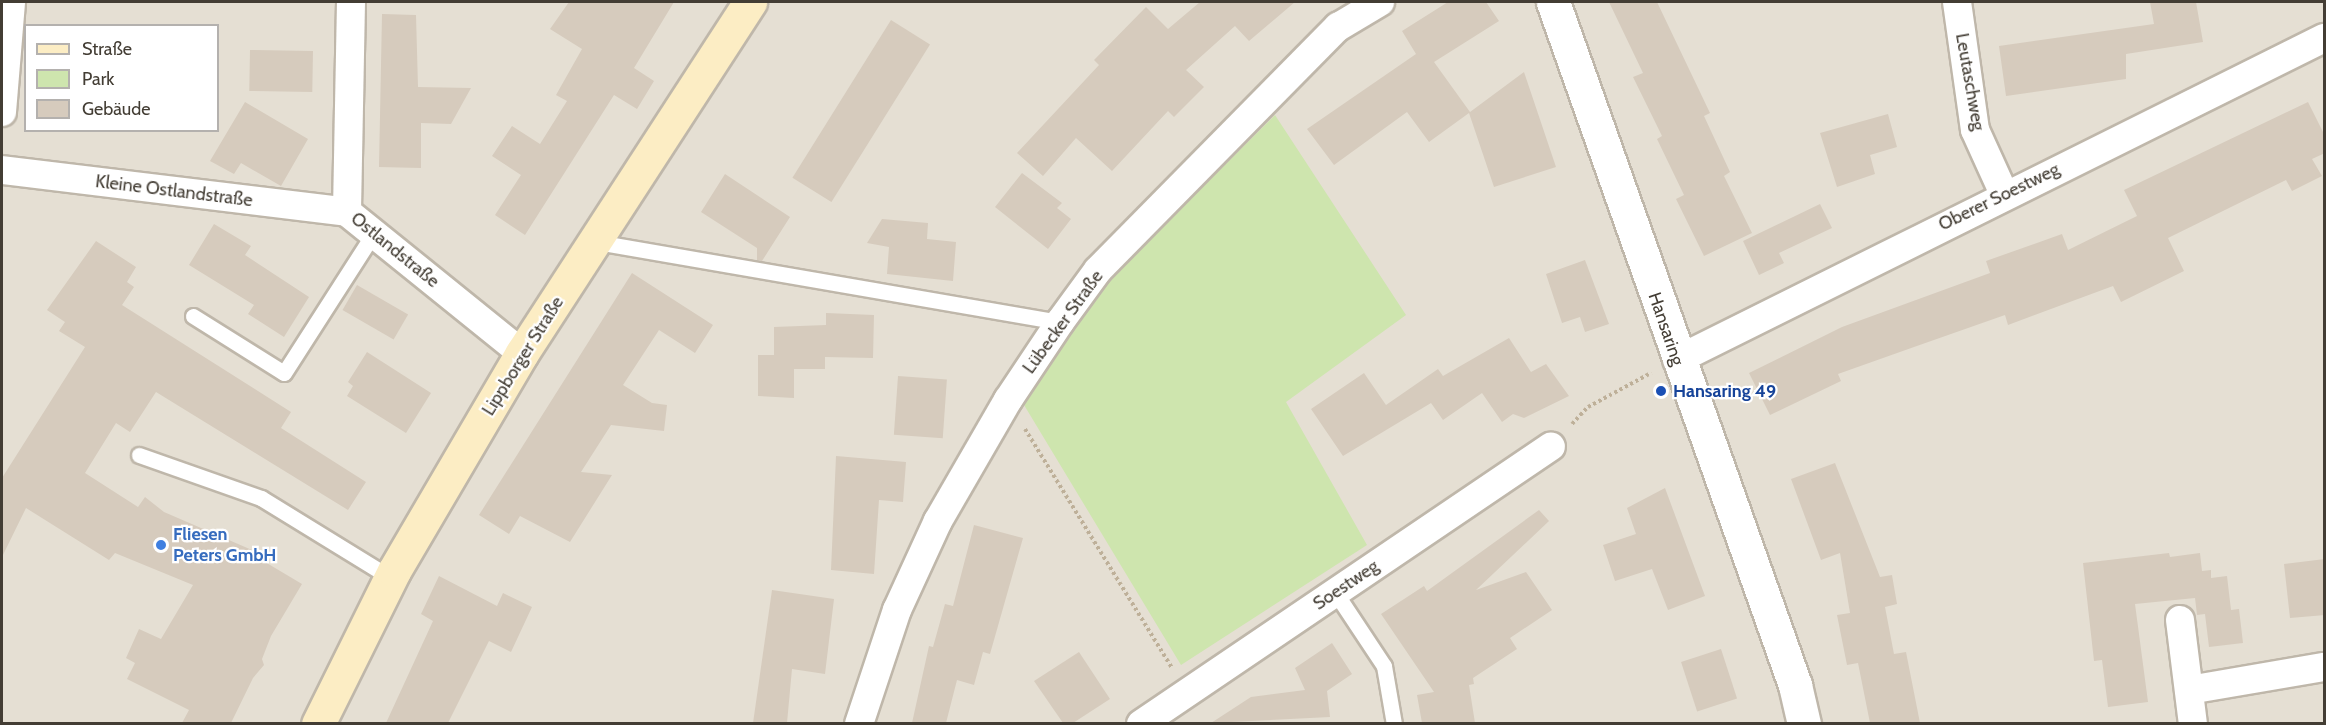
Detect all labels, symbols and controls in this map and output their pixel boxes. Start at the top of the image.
legend [24,24,219,132]
street label: Leutaschweg [1951,32,1989,132]
text: Straße [82,38,132,60]
text: Park [82,68,114,90]
text: Gebäude [82,98,151,120]
street label: Oberer Soestweg [1935,158,2063,236]
street label: Kleine Ostlandstraße [94,171,254,211]
street label: Ostlandstraße [346,208,444,292]
street label: Lübecker Straße [1018,266,1108,378]
street label: Hansaring [1643,290,1689,368]
street label: Lippborger Straße [478,292,568,420]
place label: Hansaring 49 [1673,380,1776,402]
marker: Hansaring 49 [1654,384,1668,398]
place label: Fliesen Peters GmbH [173,524,276,566]
marker: Fliesen Peters GmbH [154,538,168,552]
street label: Soestweg [1309,555,1383,615]

